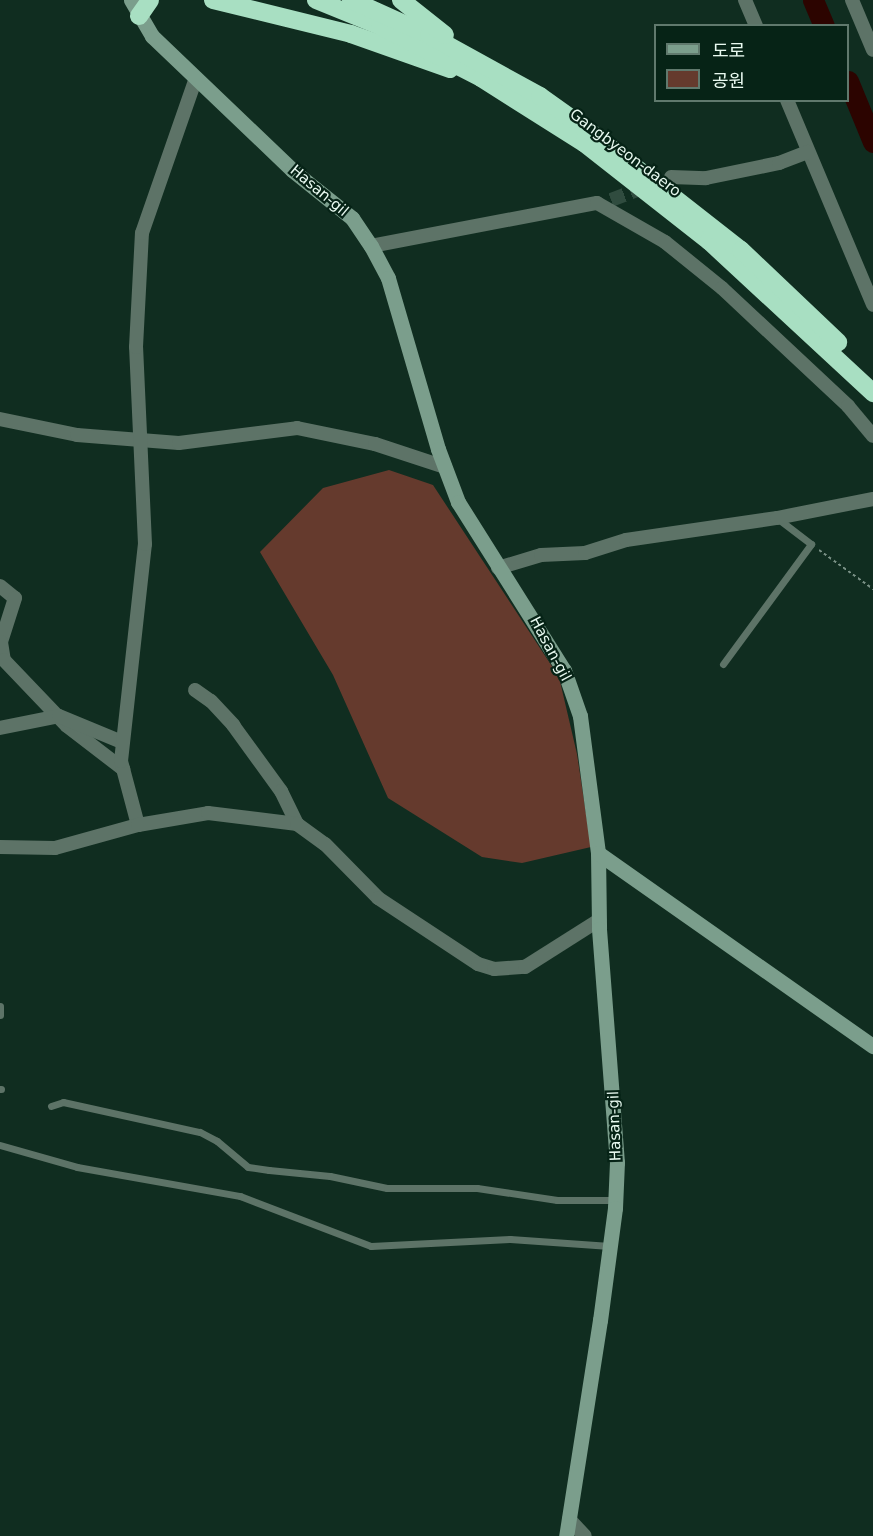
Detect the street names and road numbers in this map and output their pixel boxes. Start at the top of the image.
street label: Gangbyeon-daero [566,105,684,201]
street label: Hasan-gil [286,162,352,220]
street label: Hasan-gil [526,614,574,684]
street label: Hasan-gil [605,1091,625,1161]

